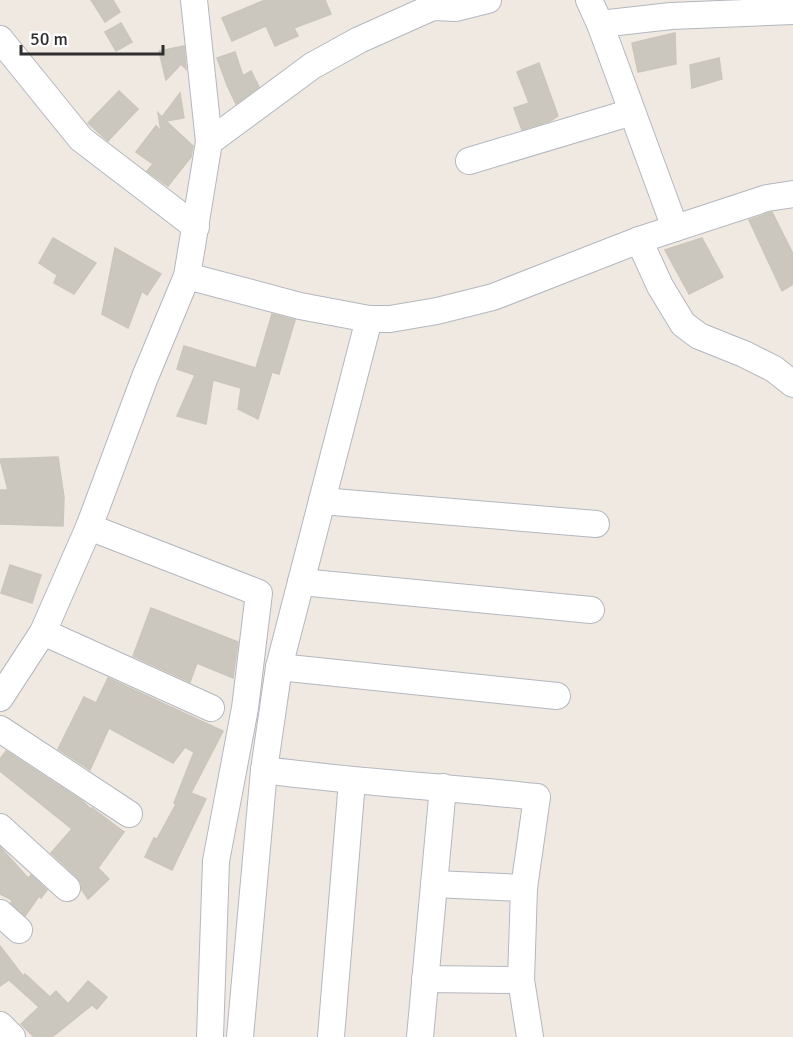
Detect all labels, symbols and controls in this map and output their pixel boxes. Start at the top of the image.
scale bar [21,18,164,56]
text: 50 m [30,28,68,50]

